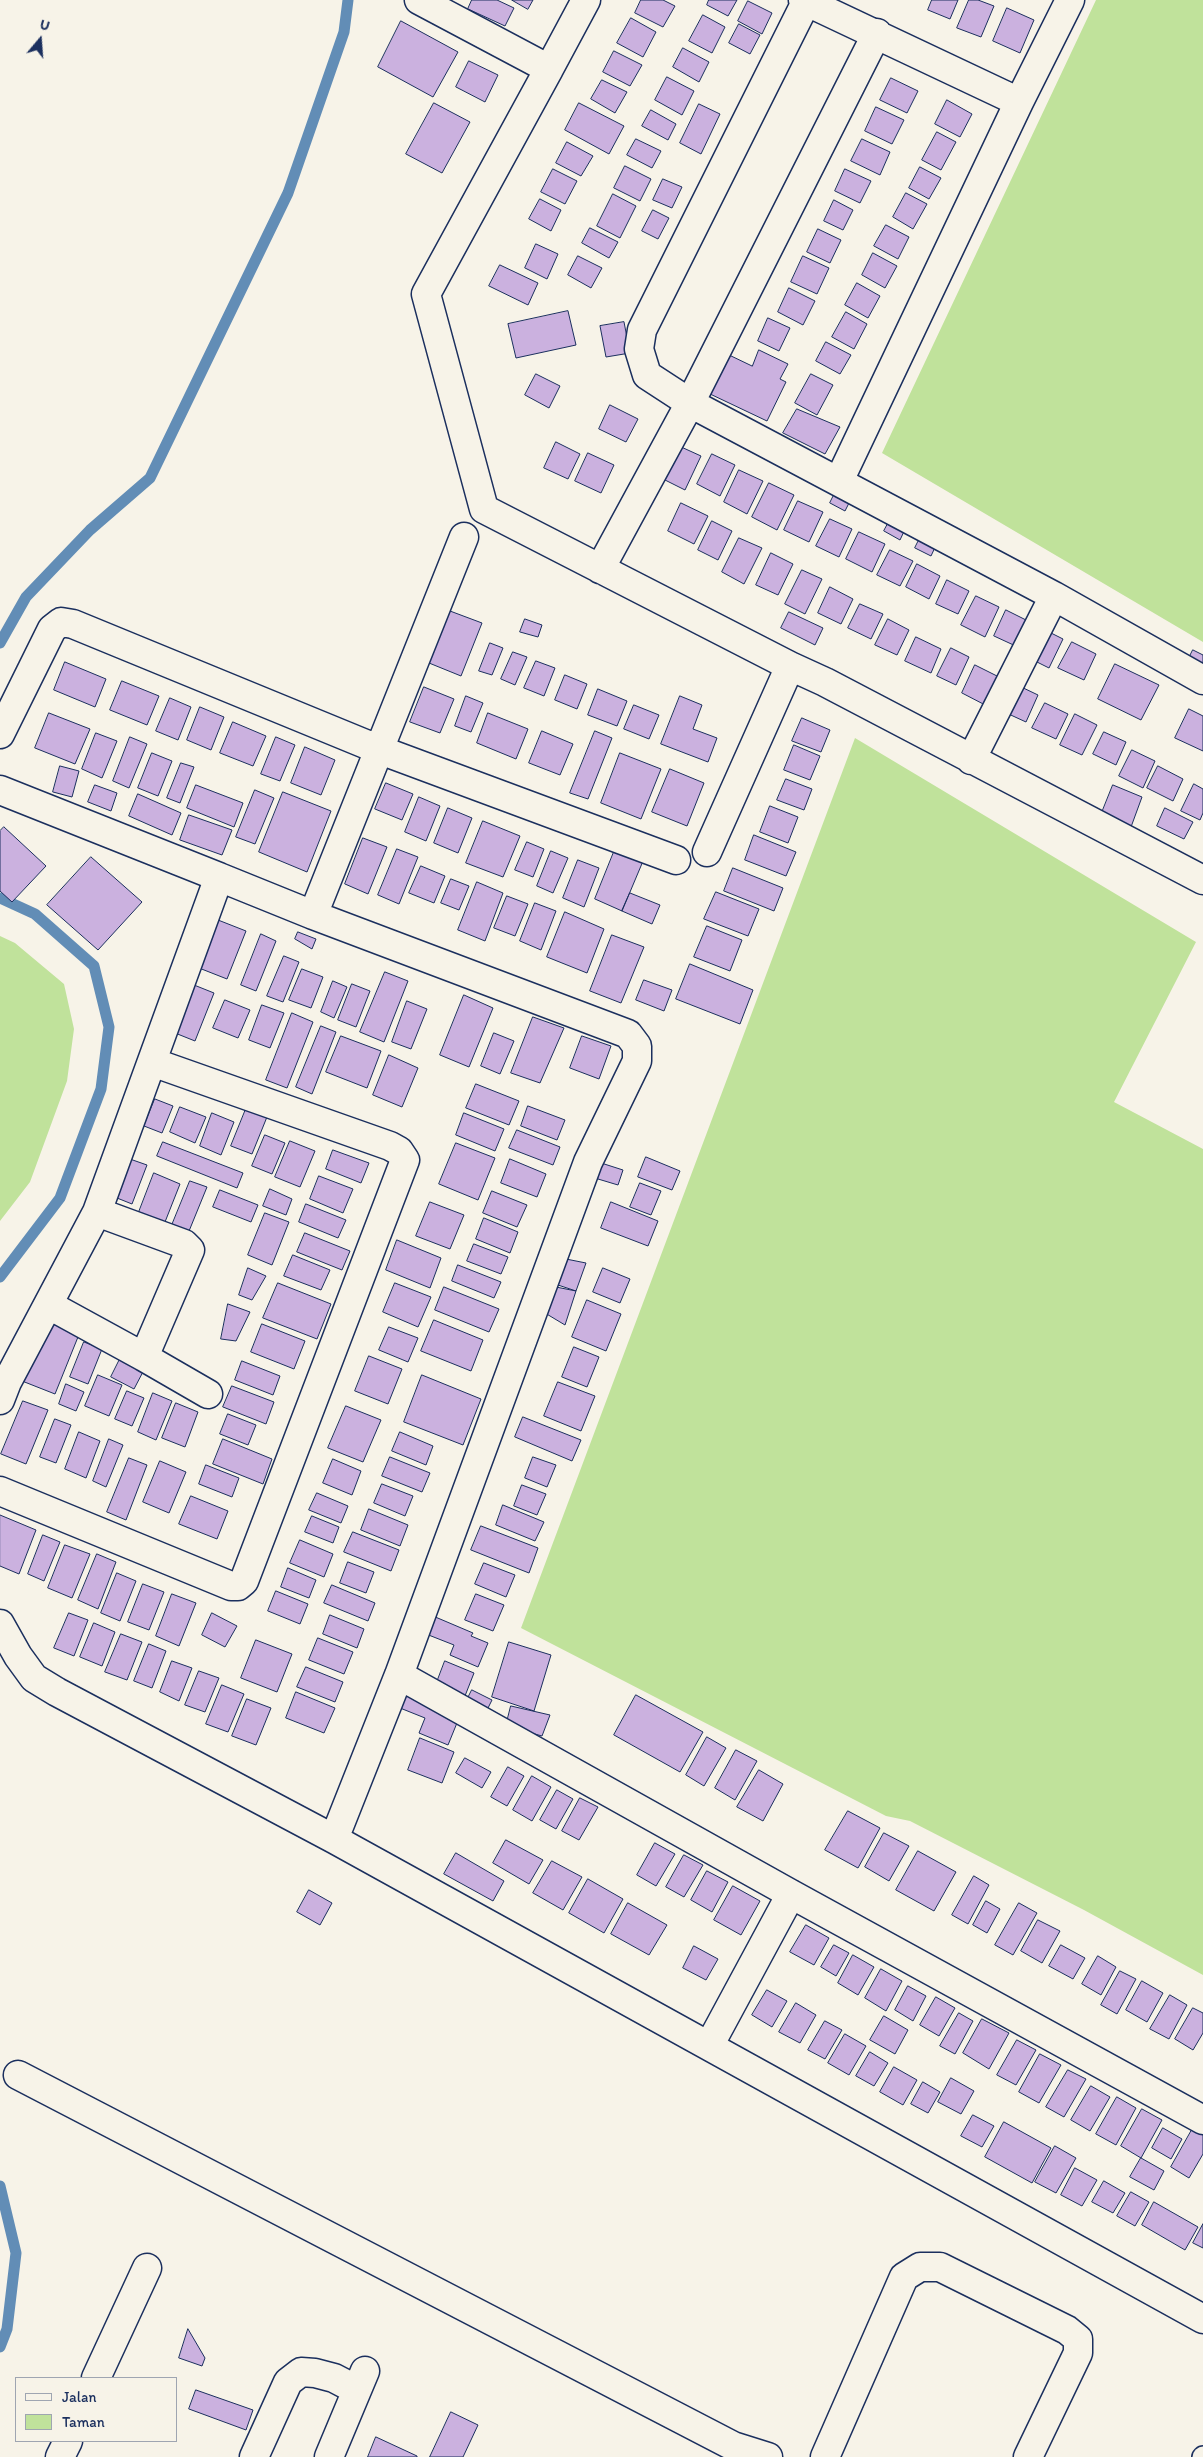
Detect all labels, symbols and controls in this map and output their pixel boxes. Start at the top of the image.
north arrow [15,15,65,65]
text: U [38,16,52,35]
legend [15,2377,178,2442]
text: Jalan [62,2388,96,2406]
text: Taman [62,2413,105,2431]

